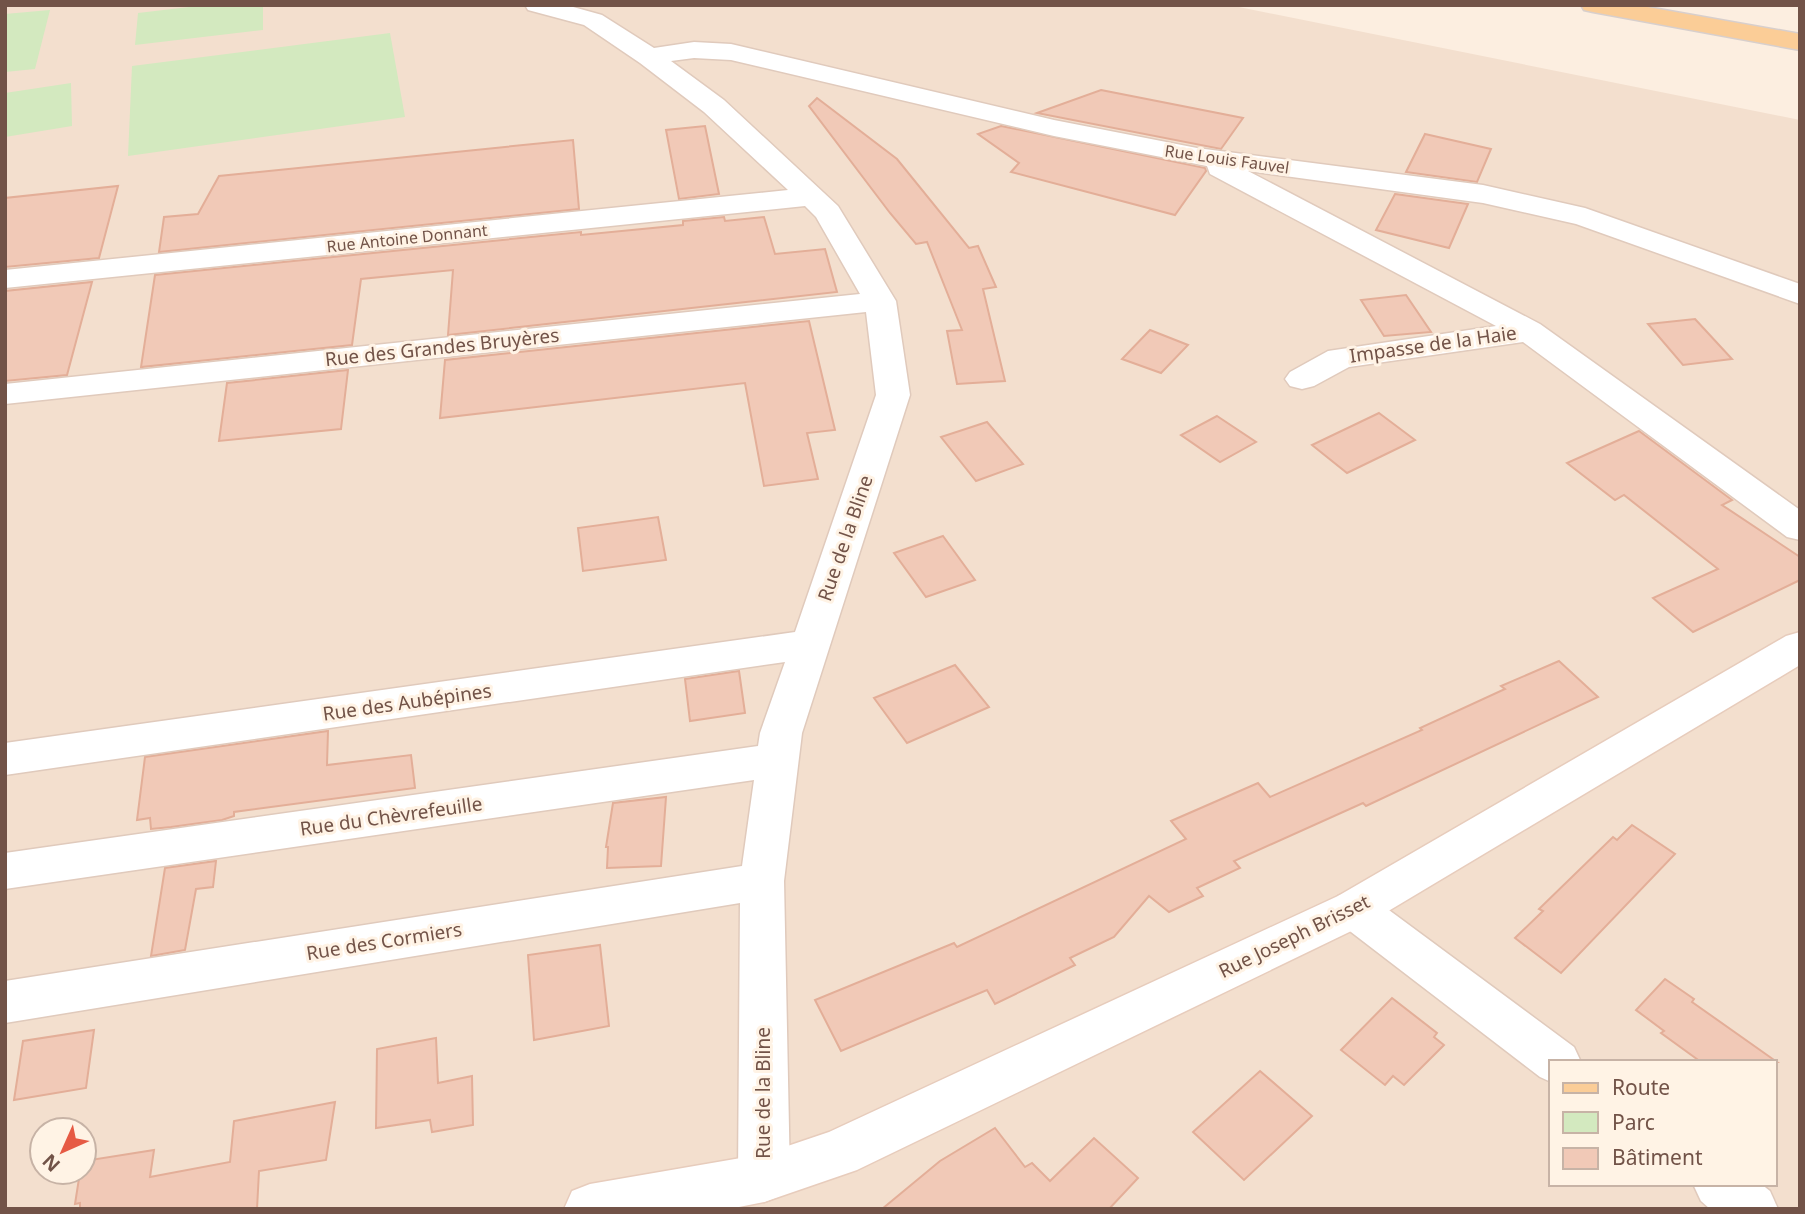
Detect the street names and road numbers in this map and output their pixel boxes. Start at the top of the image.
street label: Rue Louis Fauvel [1163,139,1291,179]
street label: Rue Antoine Donnant [326,219,489,257]
street label: Impasse de la Haie [1348,319,1518,369]
street label: Rue des Grandes Bruyères [324,322,560,372]
street label: Rue de la Bline [811,472,879,604]
street label: Rue des Aubépines [321,677,493,727]
street label: Rue du Chèvrefeuille [298,790,484,842]
street label: Rue Joseph Brisset [1214,888,1374,984]
street label: Rue des Cormiers [304,916,464,966]
street label: Rue de la Bline [750,1027,776,1159]

